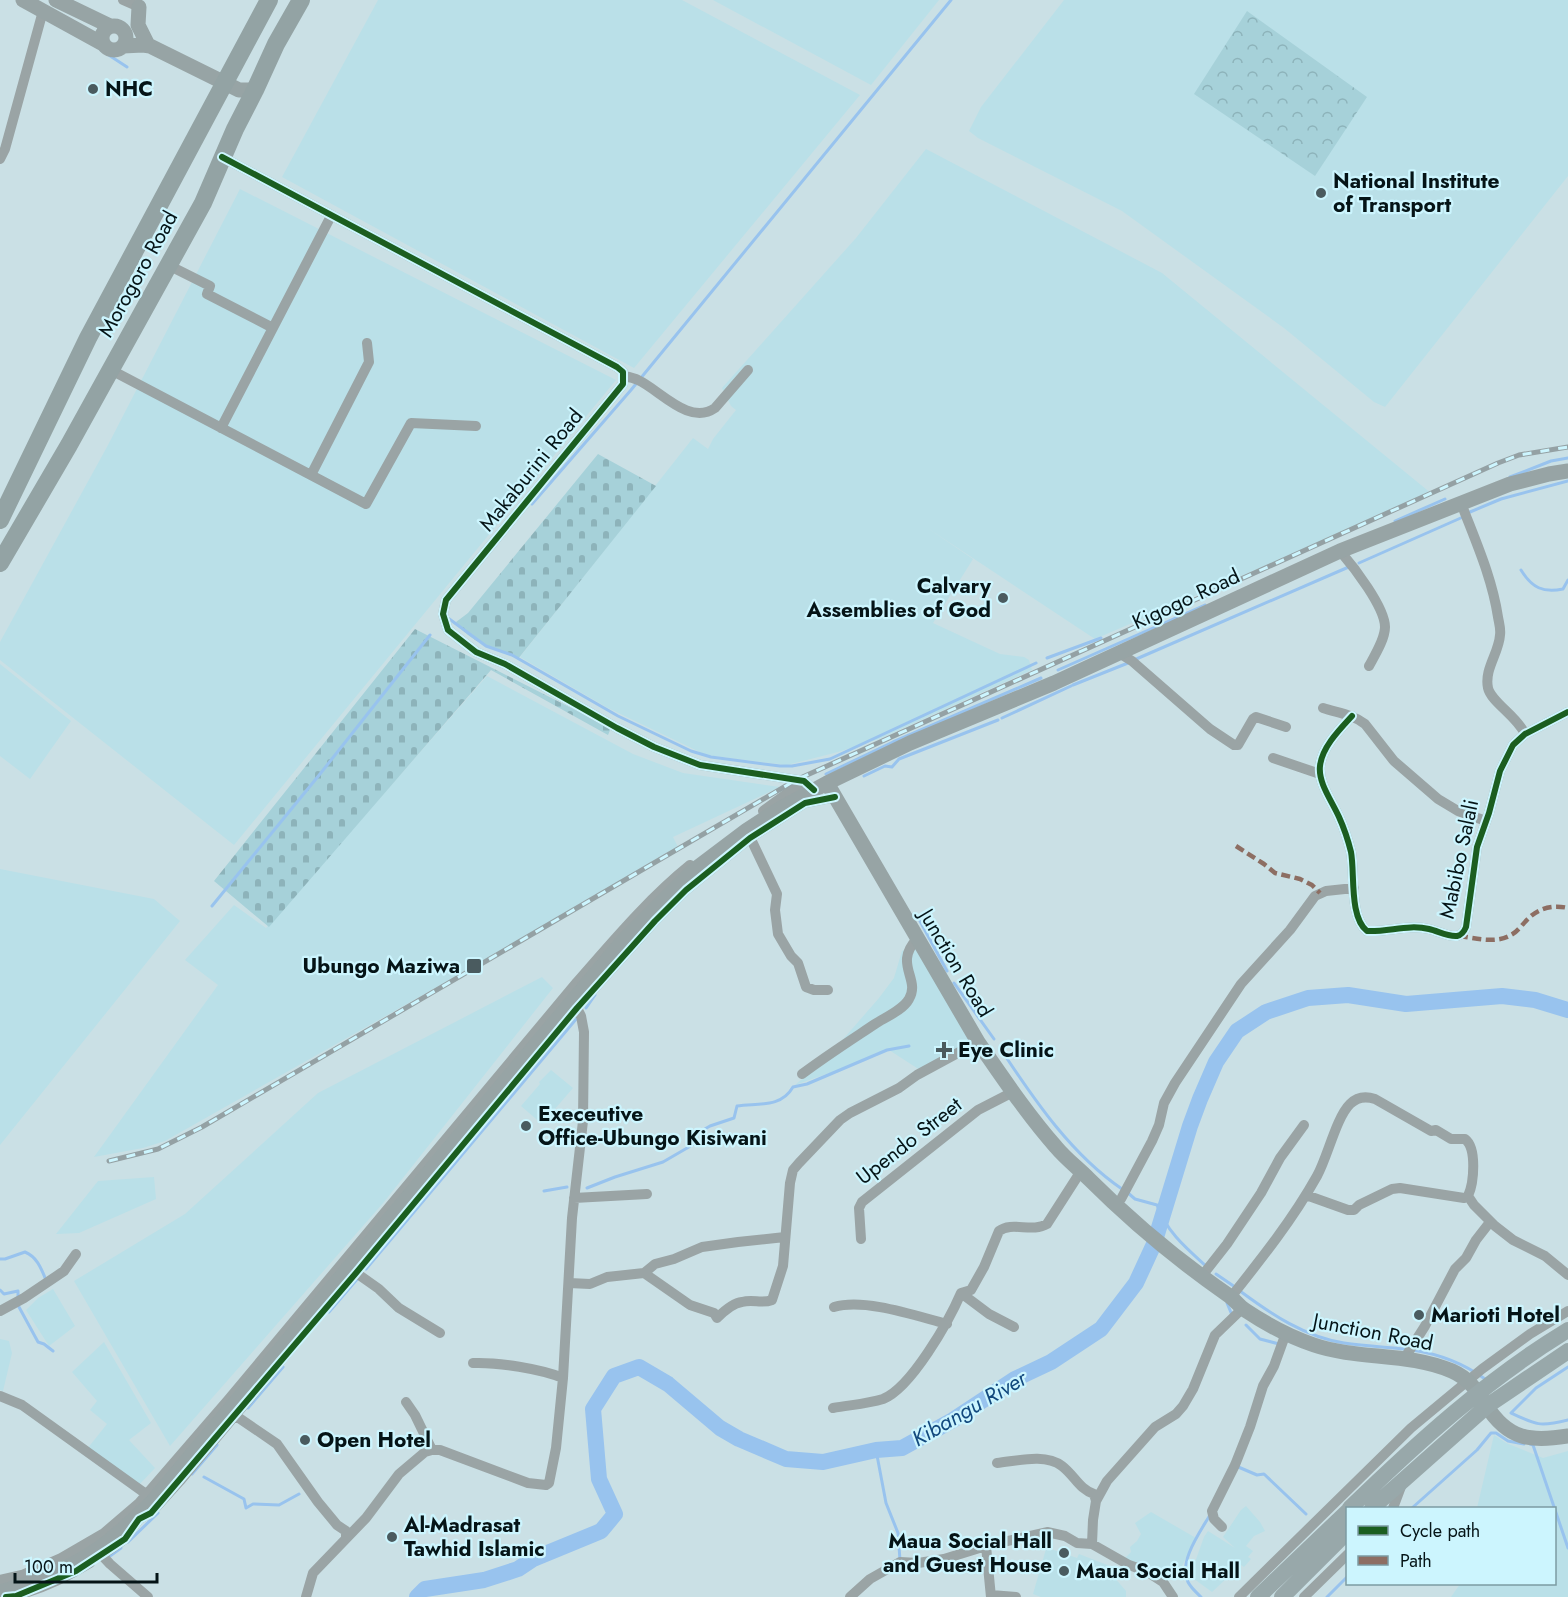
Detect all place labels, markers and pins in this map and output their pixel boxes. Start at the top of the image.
place label: NHC [105,74,153,104]
marker: NHC [86,82,100,96]
place label: National Institute of Transport [1333,166,1500,220]
marker: National Institute of Transport [1314,186,1328,200]
place label: Calvary Assemblies of God [805,571,992,625]
marker: Calvary Assemblies of God [996,591,1010,605]
place label: Ubungo Maziwa [303,951,460,981]
marker: Ubungo Maziwa [465,957,483,975]
place label: Eye Clinic [958,1035,1054,1065]
marker: Eye Clinic [935,1041,953,1059]
place label: Execeutive Office-Ubungo Kisiwani [538,1099,767,1153]
marker: Execeutive Office-Ubungo Kisiwani [519,1119,533,1133]
place label: Marioti Hotel [1431,1300,1560,1330]
marker: Marioti Hotel [1412,1308,1426,1322]
place label: Open Hotel [317,1425,431,1455]
marker: Open Hotel [298,1433,312,1447]
place label: Al-Madrasat Tawhid Islamic [403,1510,545,1564]
place label: Maua Social Hall and Guest House [883,1526,1052,1580]
marker: Al-Madrasat Tawhid Islamic [385,1530,399,1544]
marker: Maua Social Hall and Guest House [1057,1546,1071,1560]
place label: Maua Social Hall [1076,1556,1240,1586]
marker: Maua Social Hall [1057,1564,1071,1578]

